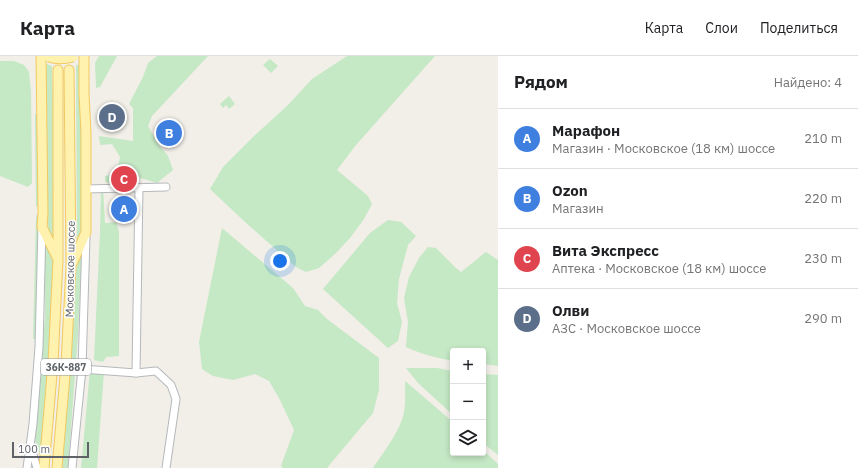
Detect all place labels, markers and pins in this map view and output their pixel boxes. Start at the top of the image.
pin: D [99,102,125,132]
pin: B [156,118,182,148]
pin: C [111,164,137,194]
pin: A [111,194,137,224]

